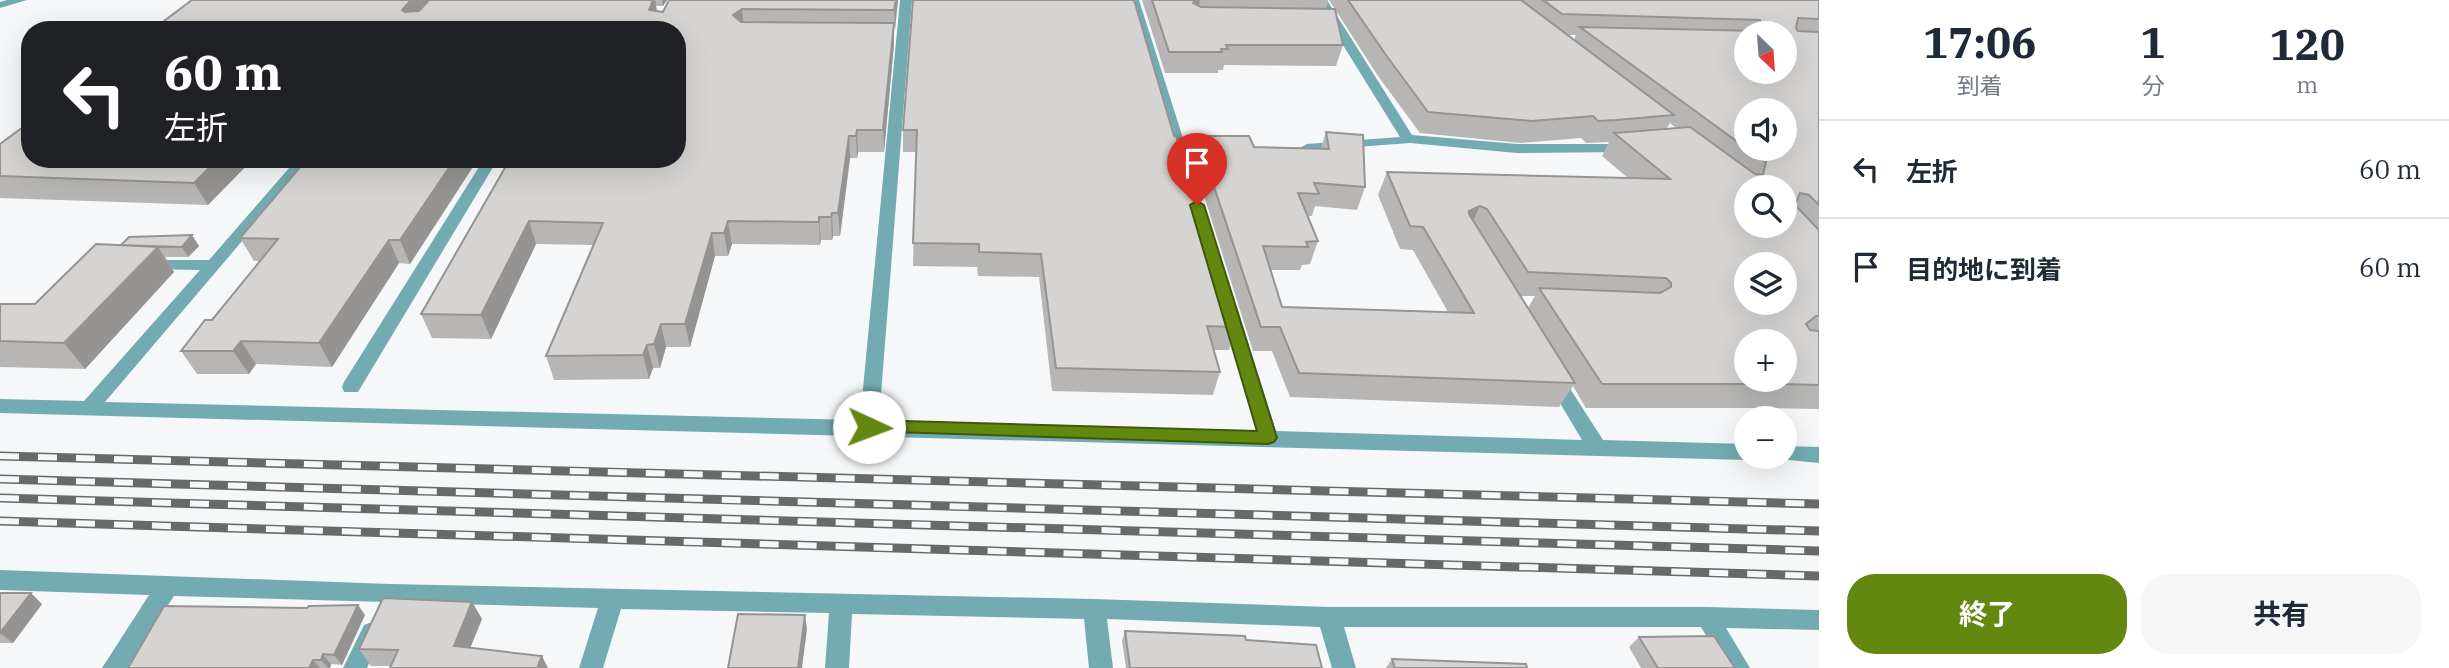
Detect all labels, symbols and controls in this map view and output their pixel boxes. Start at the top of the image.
text: 17:06 [1923,15,2036,70]
text: 1 [2140,15,2166,70]
text: 120 [2269,17,2345,72]
north arrow [1734,21,1797,84]
map controls [1734,21,1797,469]
text: 60 m [164,40,282,103]
icon: left [49,49,140,140]
text: m [2296,69,2318,99]
text: 到着 [1957,70,2003,100]
text: 分 [2141,70,2164,100]
button: sound [1734,98,1797,161]
text: 左折 [164,106,228,148]
pin [1167,133,1227,205]
icon: arrive [1178,144,1216,182]
icon: left [1847,150,1885,188]
text: 60 m [2359,152,2421,186]
text: 左折 [1906,154,1958,188]
button: search [1734,175,1797,238]
icon: arrive [1847,248,1885,286]
text: 60 m [2359,250,2421,284]
button: layers [1734,252,1797,315]
text: 目的地に到着 [1906,252,2062,286]
button: + [1734,329,1797,392]
position arrow [832,390,906,464]
button: − [1734,406,1797,469]
button: 終了 [1847,574,2127,654]
button: 共有 [2141,574,2421,654]

